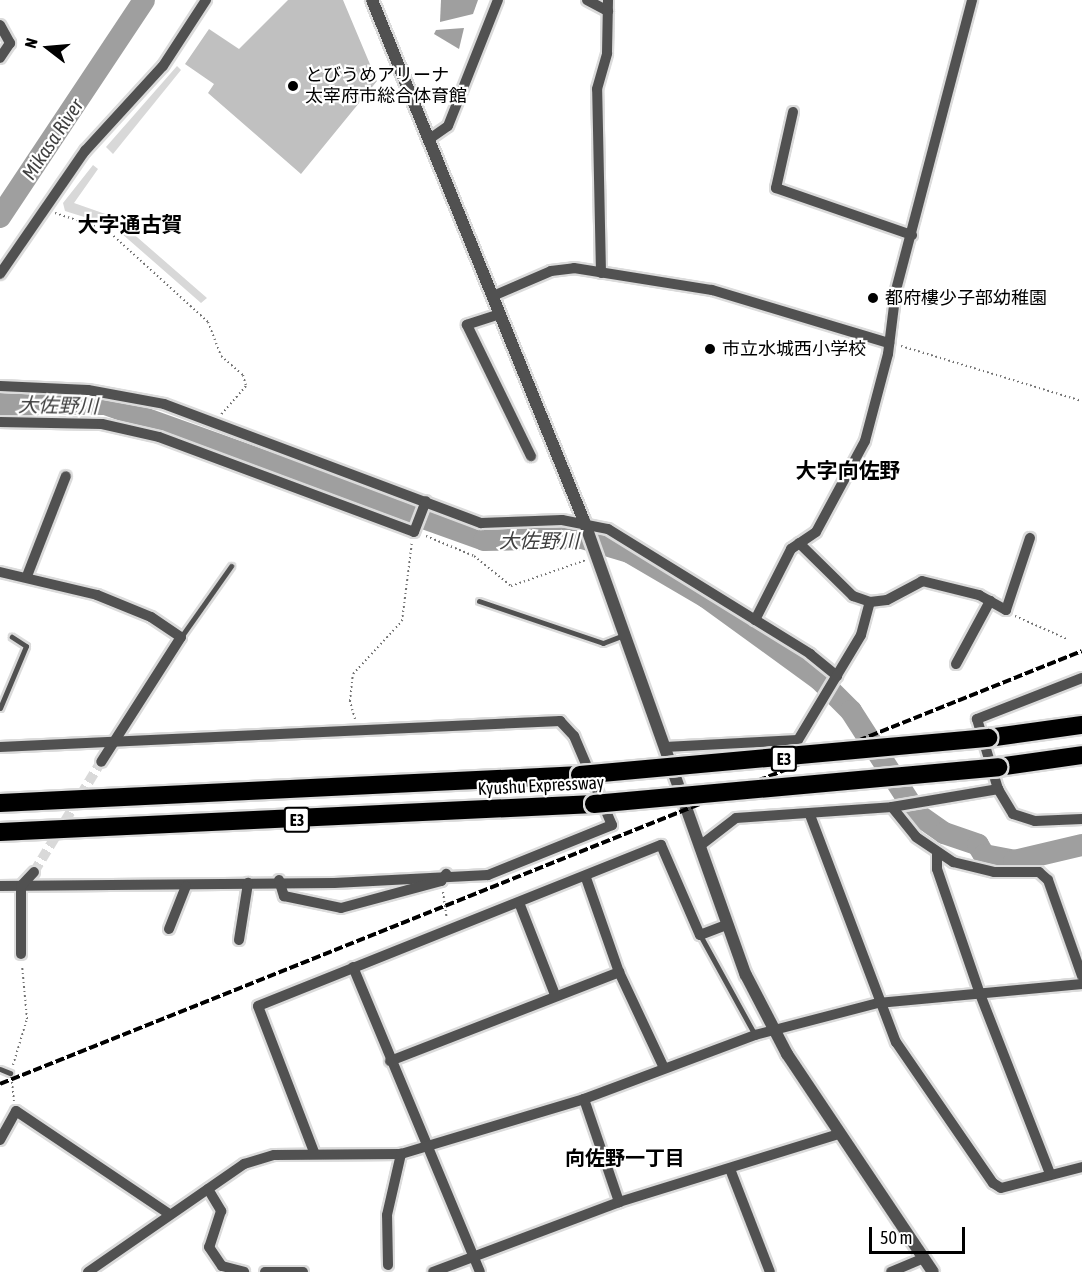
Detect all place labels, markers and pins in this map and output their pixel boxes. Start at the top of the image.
place label: とびうめアリーナ 太宰府市総合体育館 [305,65,467,107]
marker: とびうめアリーナ 太宰府市総合体育館 [286,79,300,93]
place label: 都府樓少子部幼稚園 [885,287,1047,309]
marker: 都府樓少子部幼稚園 [866,291,880,305]
place label: 市立水城西小学校 [722,338,866,360]
marker: 市立水城西小学校 [703,342,717,356]

